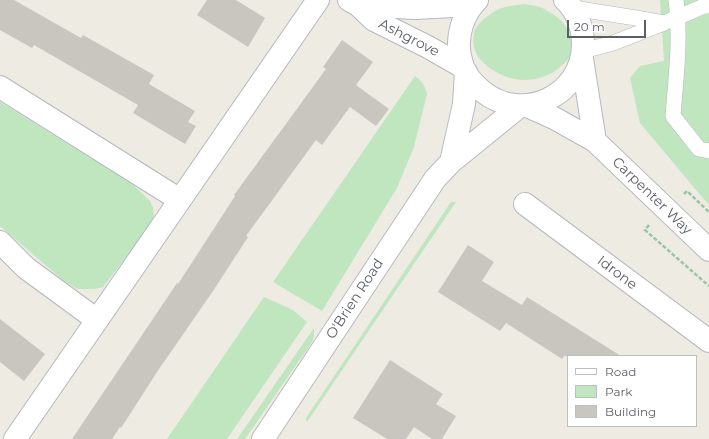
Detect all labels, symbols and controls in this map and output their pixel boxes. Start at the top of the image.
scale bar [569,12,648,38]
street label: Ashgrove [376,16,442,60]
text: 20 m [574,19,605,34]
street label: Carpenter Way [609,154,695,238]
street label: Idrone [594,252,640,294]
street label: O'Brien Road [323,256,387,342]
legend [567,355,697,427]
text: Road [605,364,636,379]
text: Park [605,384,632,399]
text: Building [605,404,656,419]

